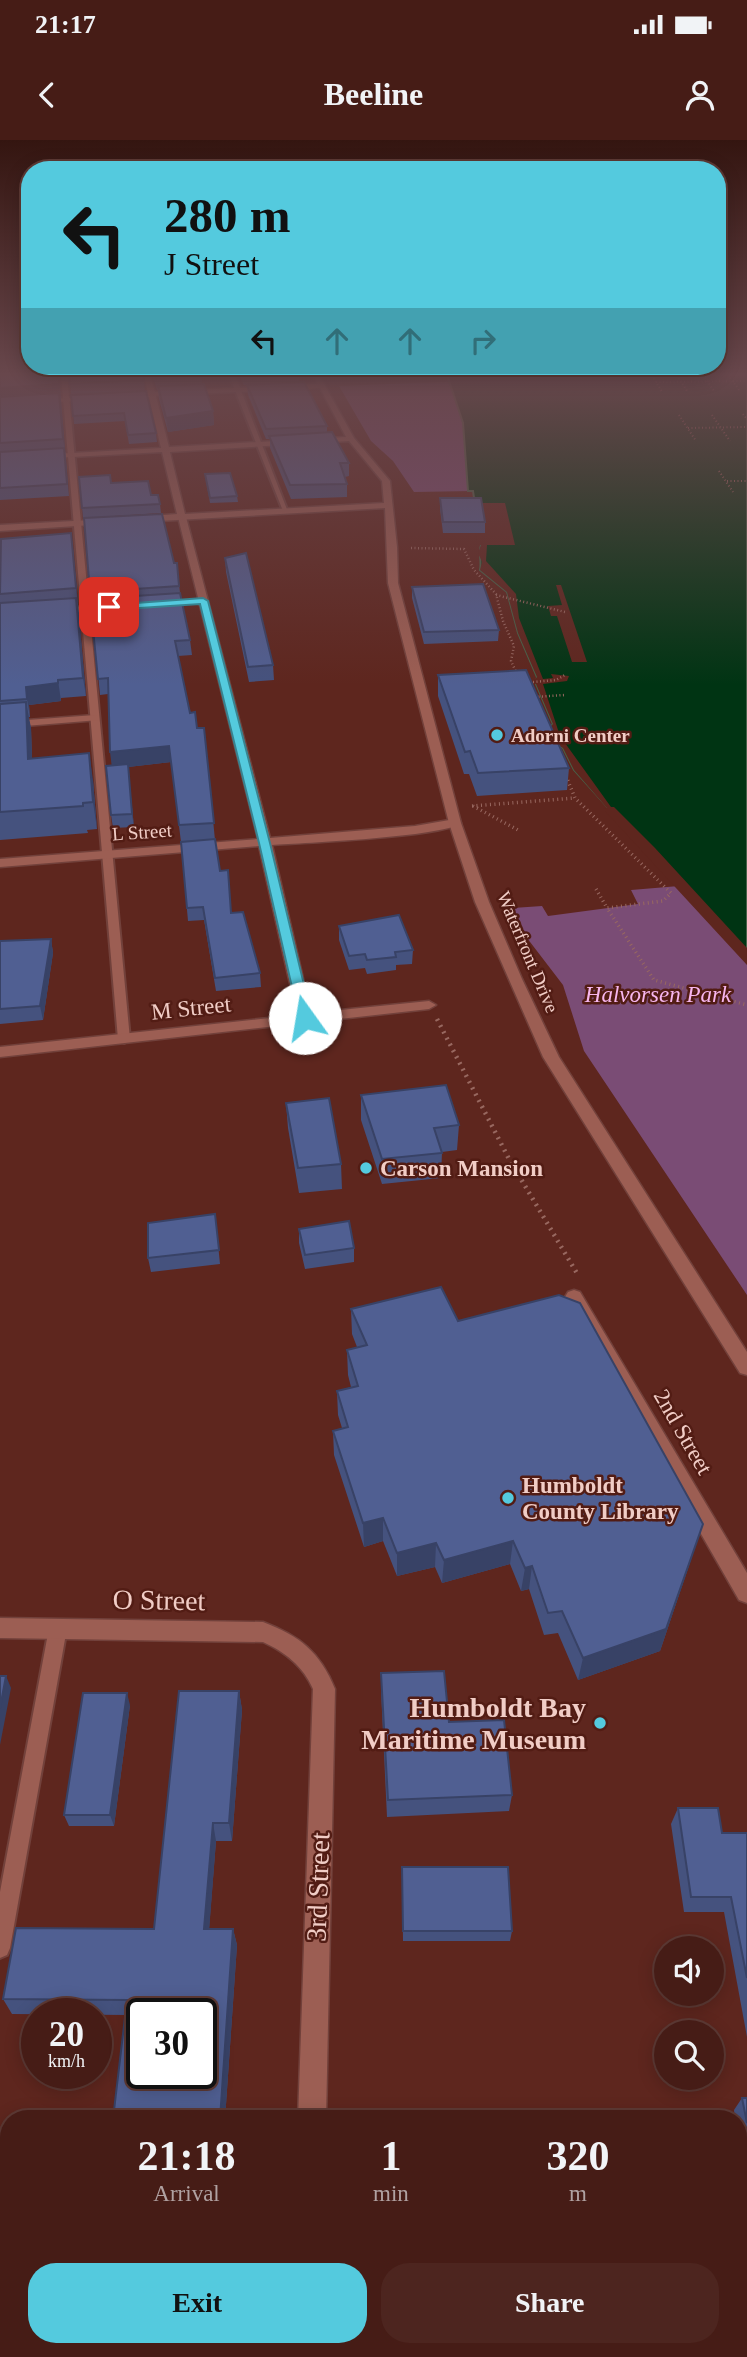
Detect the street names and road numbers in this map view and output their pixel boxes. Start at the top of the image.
street label: L Street [111,819,173,845]
street label: Waterfront Drive [493,888,563,1016]
street label: M Street [150,991,233,1025]
street label: 2nd Street [649,1385,718,1479]
street label: O Street [112,1584,206,1616]
street label: 3rd Street [301,1831,335,1942]

